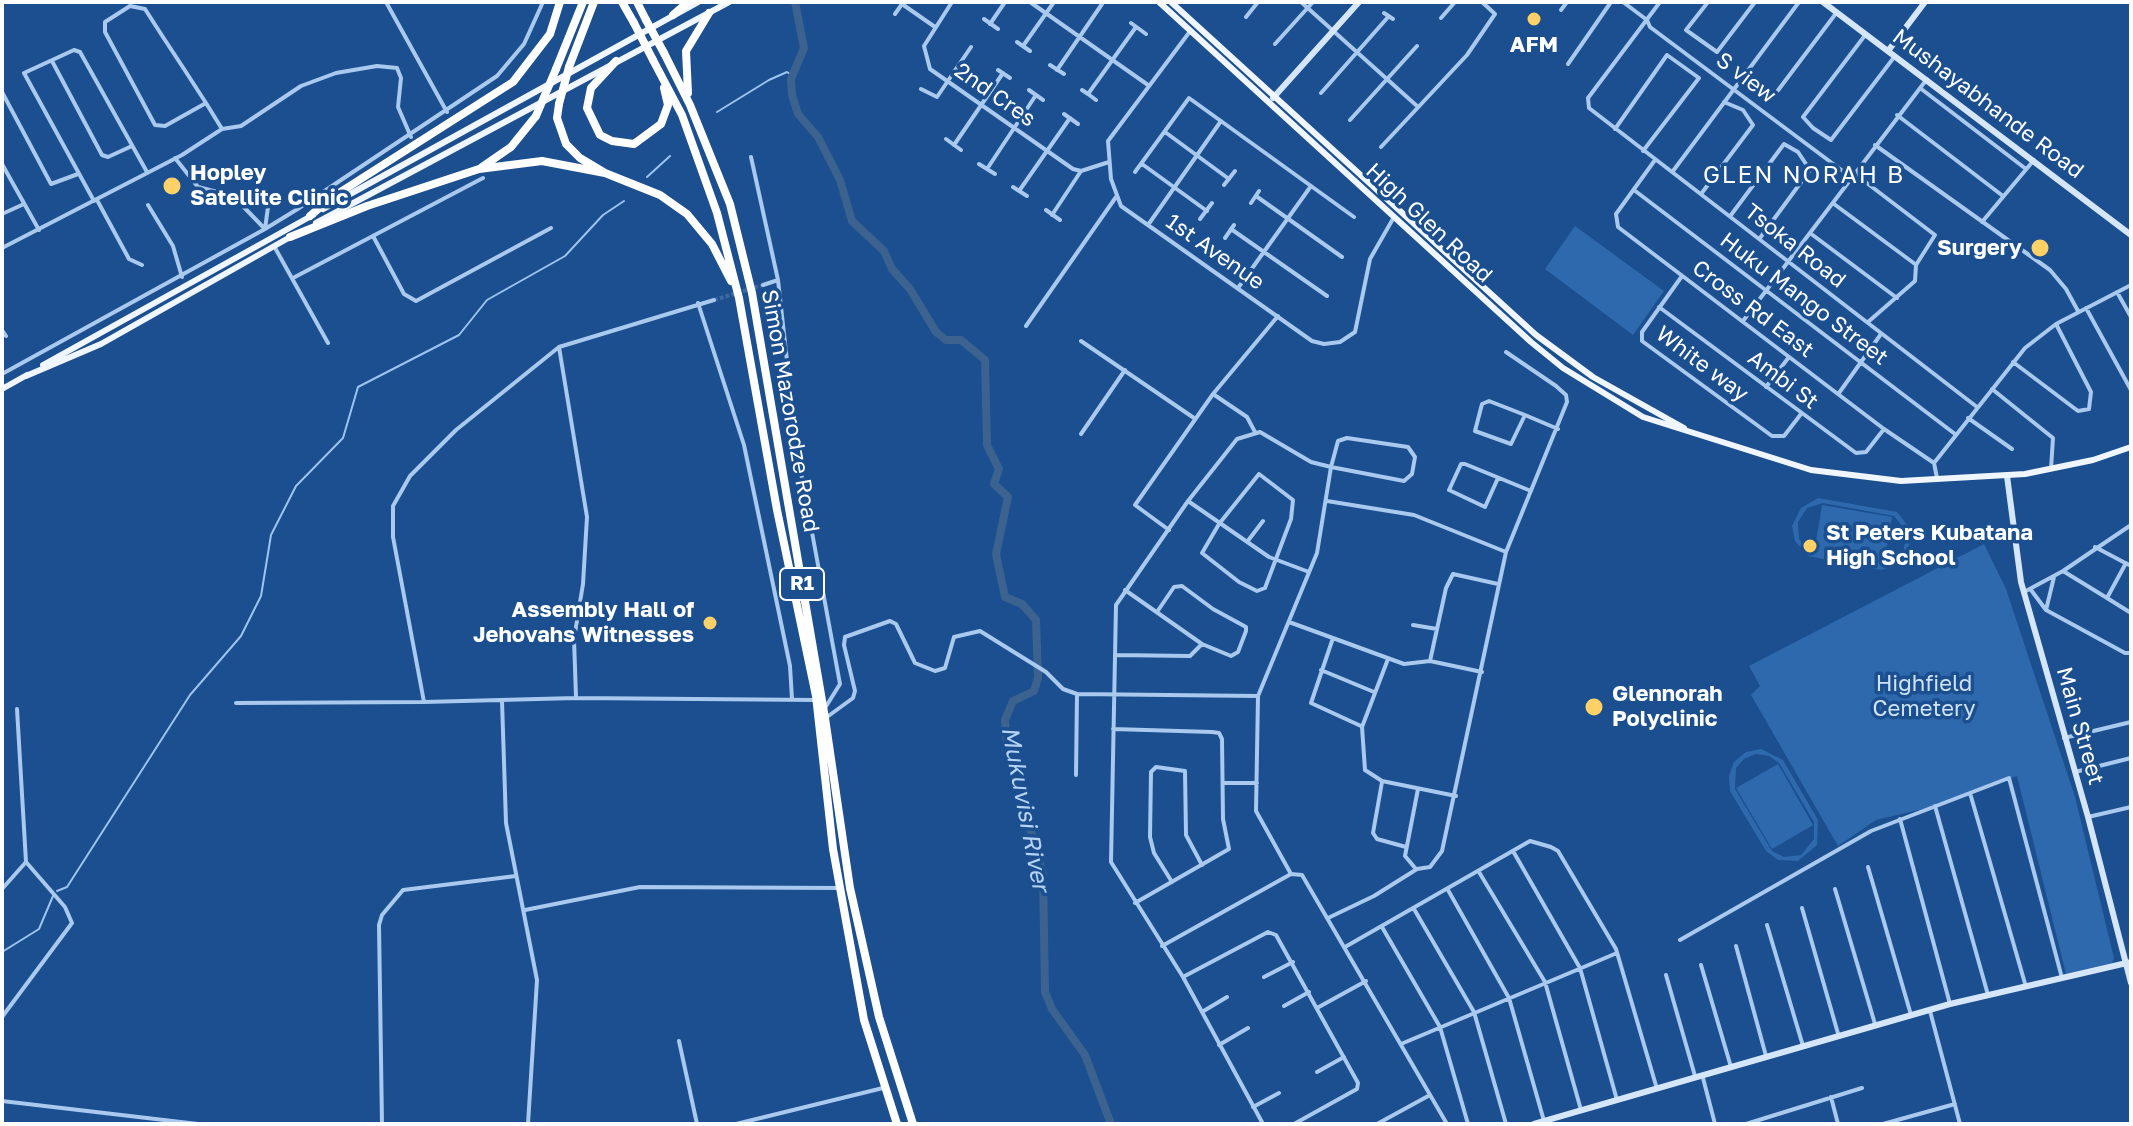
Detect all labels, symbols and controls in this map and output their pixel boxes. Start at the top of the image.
marker: AFM [1525,10,1543,28]
street label: Mushayabhande Road [1887,24,2089,184]
place label: AFM [1510,32,1558,58]
street label: S view [1711,47,1781,109]
street label: 2nd Cres [949,57,1041,133]
street label: High Glen Road [1360,158,1498,288]
place label: Hopley Satellite Clinic [190,160,348,212]
district label: GLEN NORAH B [1703,161,1905,189]
marker: Hopley Satellite Clinic [161,175,183,197]
street label: Tsoka Road [1739,198,1851,294]
street label: 1st Avenue [1161,208,1269,296]
street label: Huku Mango Street [1715,227,1893,371]
place label: Surgery [1937,235,2022,261]
marker: Surgery [2029,237,2051,259]
street label: Cross Rd East [1687,255,1819,363]
street label: Simon Mazorodze Road [756,288,824,534]
street label: White way [1650,321,1754,407]
street label: Ambi St [1742,345,1824,415]
place label: St Peters Kubatana High School [1826,520,2033,572]
marker: St Peters Kubatana High School [1801,537,1819,555]
road number: R1 [780,568,824,600]
place label: Assembly Hall of Jehovahs Witnesses [473,597,694,648]
marker: Assembly Hall of Jehovahs Witnesses [701,614,719,632]
street label: Main Street [2051,664,2109,788]
park label: Highfield Cemetery [1872,671,1976,722]
place label: Glennorah Polyclinic [1612,681,1723,732]
marker: Glennorah Polyclinic [1583,696,1605,718]
water label: Mukuvisi River [995,724,1055,894]

